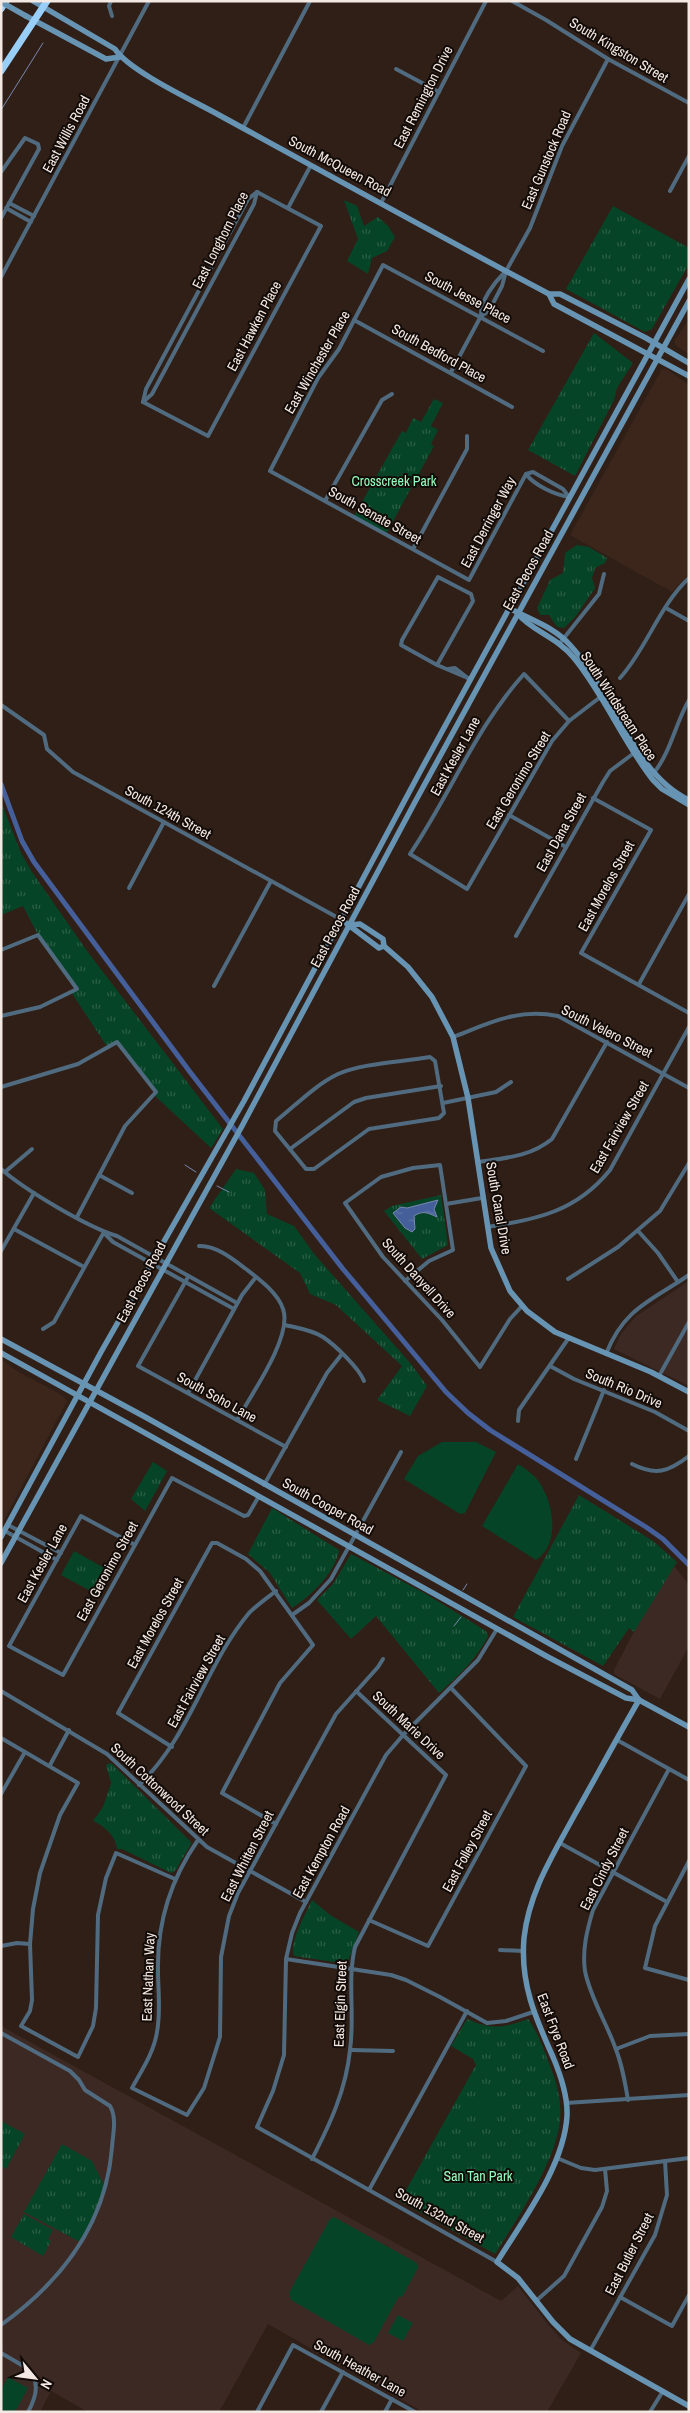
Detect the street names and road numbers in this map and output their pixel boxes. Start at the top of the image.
street label: South Kingston Street [566,13,672,87]
street label: East Remington Drive [389,43,457,151]
street label: East Willis Road [38,92,94,176]
street label: East Gunstock Road [517,108,575,212]
street label: South McQueen Road [286,131,394,201]
street label: East Longhorn Place [188,188,252,292]
street label: South Jesse Place [422,267,514,327]
street label: East Hawken Place [223,278,285,374]
street label: East Winchester Place [280,307,354,417]
street label: South Bedford Place [389,320,489,386]
street label: East Derringer Way [456,473,520,571]
street label: South Senate Street [325,482,425,548]
street label: East Pecos Road [499,527,557,613]
street label: South Windstream Place [577,648,661,764]
street label: East Kesler Lane [426,713,484,799]
street label: East Geronimo Street [482,728,554,832]
street label: South 124th Street [122,781,214,843]
street label: East Dana Street [532,789,590,875]
street label: East Morelos Street [574,838,638,934]
street label: East Pecos Road [306,884,364,970]
street label: South Velero Street [559,1000,655,1062]
street label: East Fairview Street [585,1078,653,1176]
street label: South Canal Drive [482,1160,516,1256]
street label: South Danyell Drive [378,1234,460,1322]
street label: East Pecos Road [112,1239,170,1325]
street label: South Rio Drive [583,1364,665,1412]
street label: South Soho Lane [174,1368,260,1426]
street label: South Cooper Road [279,1474,377,1538]
street label: East Geronimo Street [72,1518,142,1624]
street label: East Kesler Lane [13,1520,71,1606]
street label: East Morelos Street [123,1575,187,1671]
street label: East Fairview Street [163,1631,229,1731]
street label: South Marie Drive [369,1687,449,1763]
street label: South Cottonwood Street [107,1739,213,1839]
street label: East Kempton Road [288,1803,354,1901]
street label: East Folley Street [438,1807,496,1895]
street label: East Whitten Street [216,1808,278,1904]
street label: East Cindy Street [576,1825,632,1913]
street label: East Nathan Way [137,1932,159,2022]
street label: East Elgin Street [330,1961,350,2047]
street label: East Frye Road [533,1991,579,2071]
street label: South 132nd Street [392,2183,488,2247]
street label: East Butler Street [601,2210,657,2298]
street label: South Heather Lane [311,2335,409,2401]

